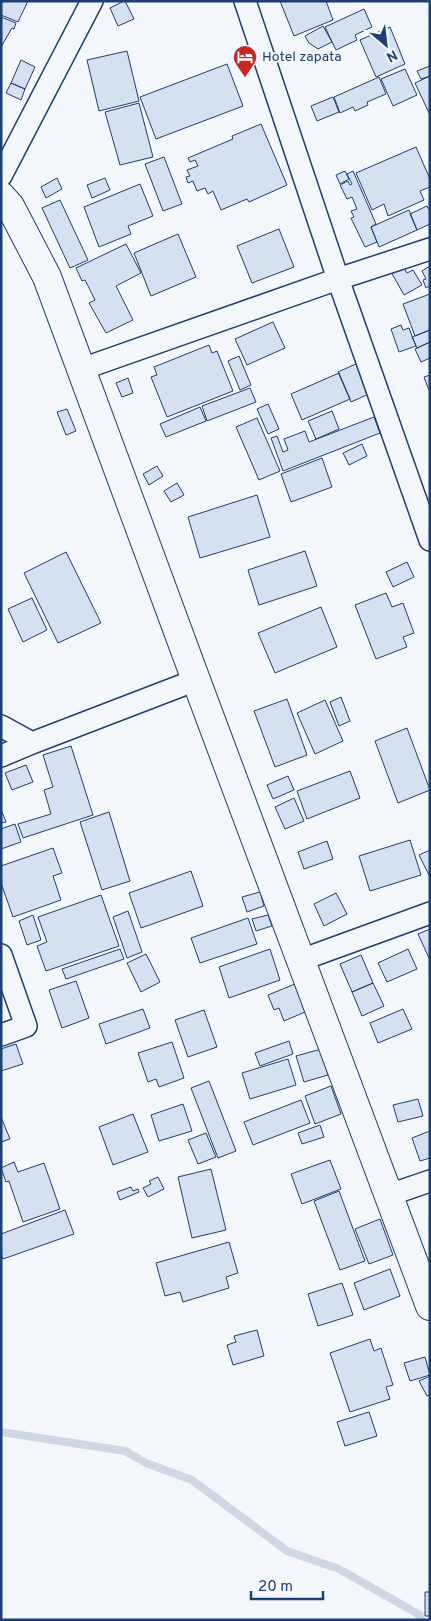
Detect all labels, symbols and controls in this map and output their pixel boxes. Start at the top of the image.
north arrow [361,20,411,70]
hotel icon: Hotel zapata [232,44,258,78]
text: N [383,45,400,65]
place label: Hotel zapata [262,49,342,66]
scale bar [251,1568,324,1600]
text: 20 m [258,1578,293,1597]

